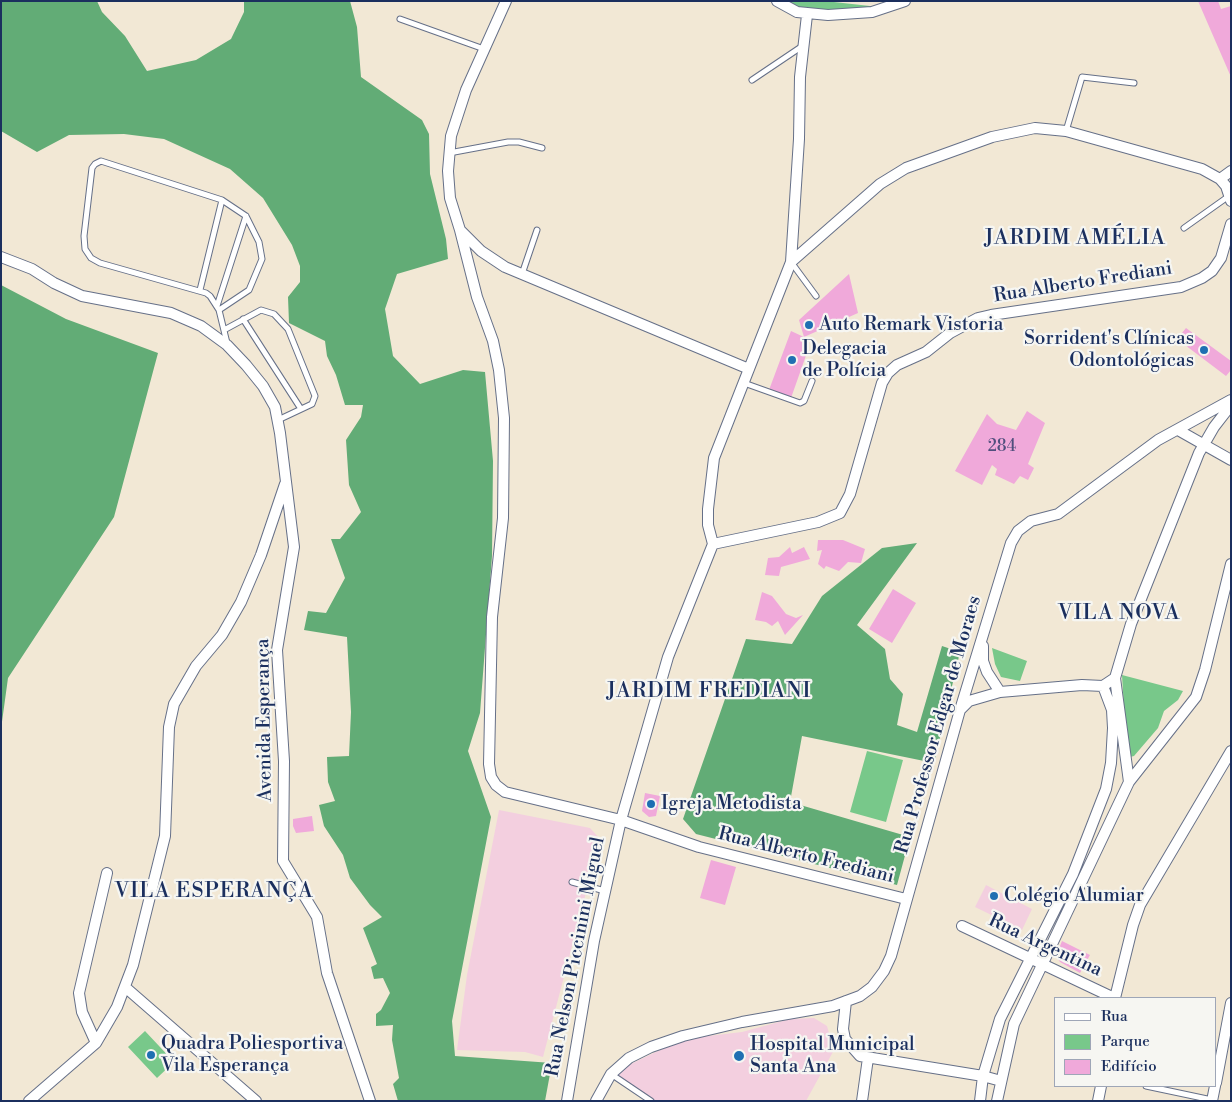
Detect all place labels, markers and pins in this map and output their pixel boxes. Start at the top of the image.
place label: Auto Remark Vistoria [819,314,1003,336]
marker: Auto Remark Vistoria [803,319,815,331]
place label: Sorrident's Clínicas Odontológicas [1024,328,1194,372]
place label: Delegacia de Polícia [802,338,887,382]
marker: Sorrident's Clínicas Odontológicas [1198,344,1210,356]
marker: Delegacia de Polícia [786,354,798,366]
place label: Igreja Metodista [661,793,802,815]
marker: Igreja Metodista [645,798,657,810]
place label: Colégio Alumiar [1004,885,1144,907]
marker: Colégio Alumiar [988,890,1000,902]
place label: Quadra Poliesportiva Vila Esperança [161,1033,343,1077]
place label: Hospital Municipal Santa Ana [750,1034,915,1078]
marker: Quadra Poliesportiva Vila Esperança [145,1049,157,1061]
marker: Hospital Municipal Santa Ana [732,1049,746,1063]

